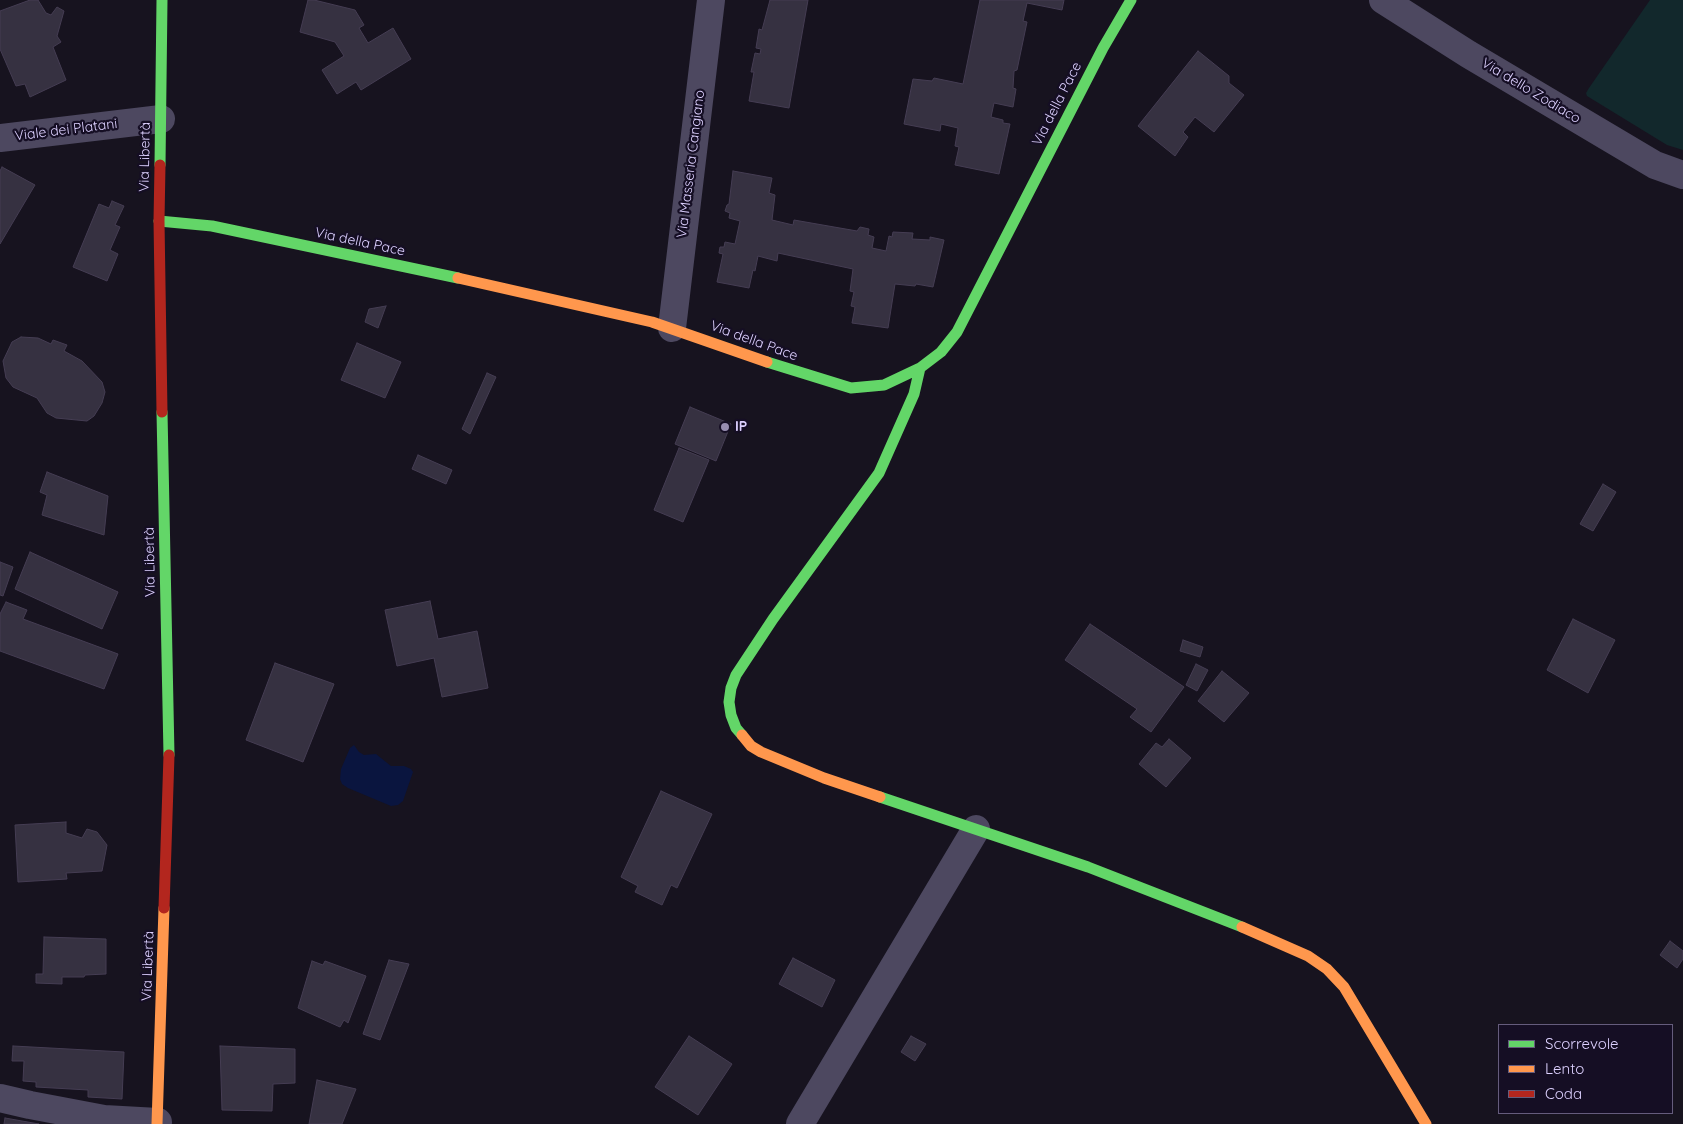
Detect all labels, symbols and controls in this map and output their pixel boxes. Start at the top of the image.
street label: Via dello Zodiaco [1478,55,1584,127]
street label: Via della Pace [1029,59,1085,149]
street label: Via Masseria Cangiano [674,89,708,239]
street label: Viale dei Platani [14,115,118,145]
street label: Via Libertà [136,122,154,192]
street label: Via della Pace [313,224,407,260]
street label: Via della Pace [708,317,800,365]
place label: IP [735,419,747,435]
marker: IP [719,421,731,433]
street label: Via Libertà [141,527,159,597]
street label: Via Libertà [138,931,158,1001]
legend [1498,1024,1673,1114]
text: Scorrevole [1545,1034,1619,1053]
text: Lento [1545,1059,1584,1078]
text: Coda [1545,1084,1582,1103]

